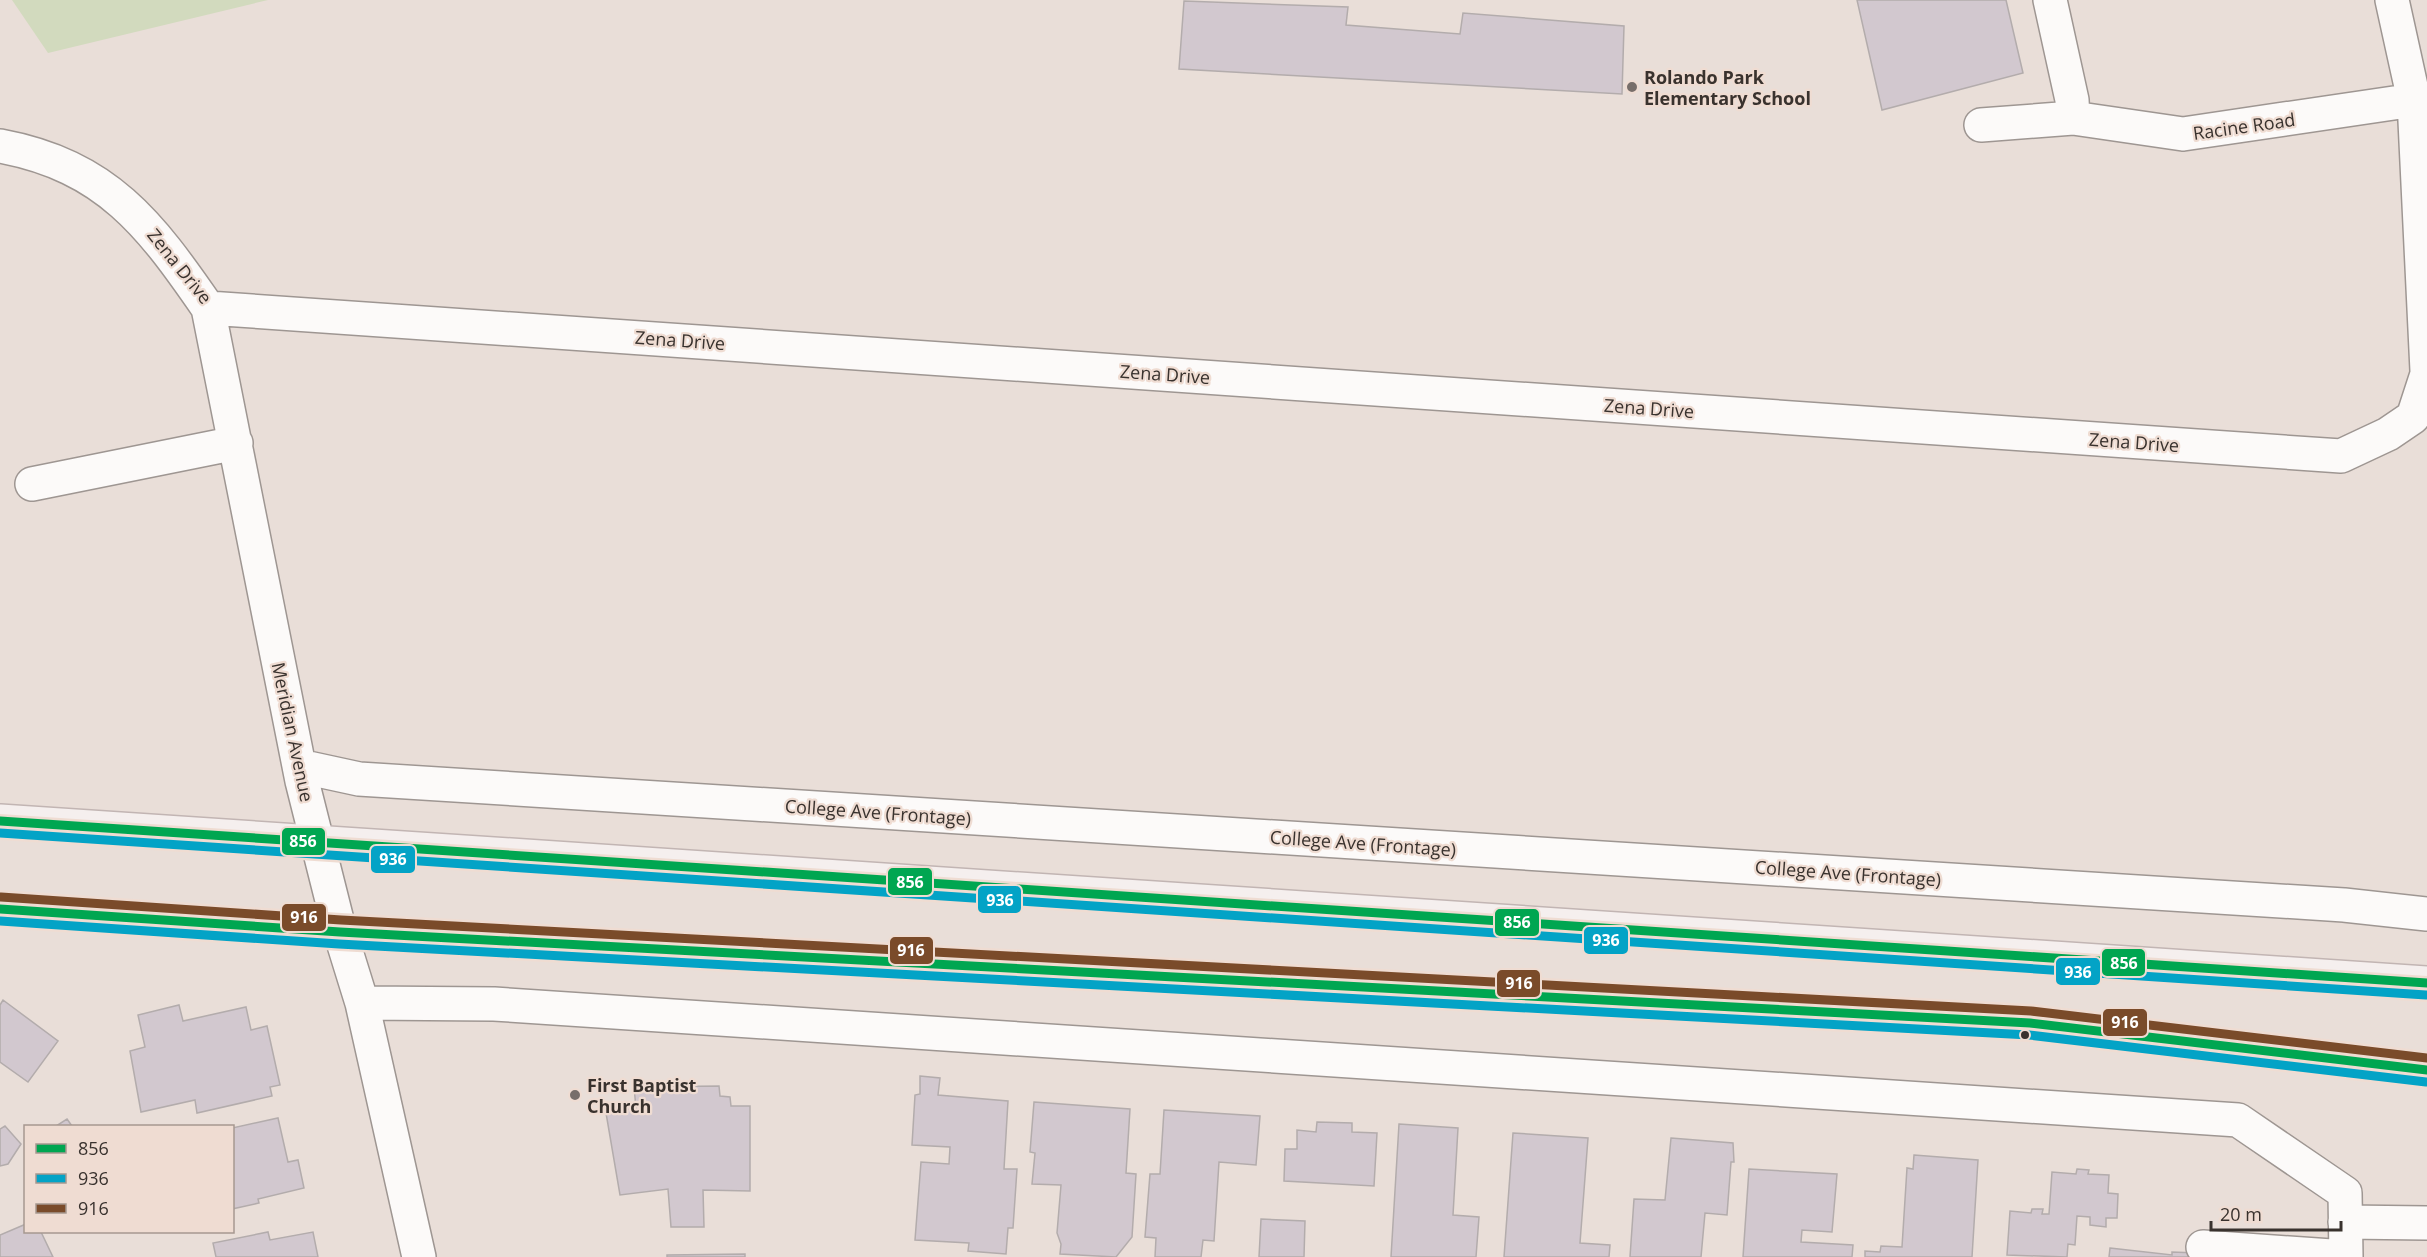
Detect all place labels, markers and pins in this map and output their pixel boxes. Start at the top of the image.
place label: Rolando Park Elementary School [1644,65,1811,110]
marker: Rolando Park Elementary School [1625,80,1639,94]
unlabelled marker [2019,1029,2031,1041]
place label: First Baptist Church [587,1073,697,1118]
marker: First Baptist Church [568,1088,582,1102]

